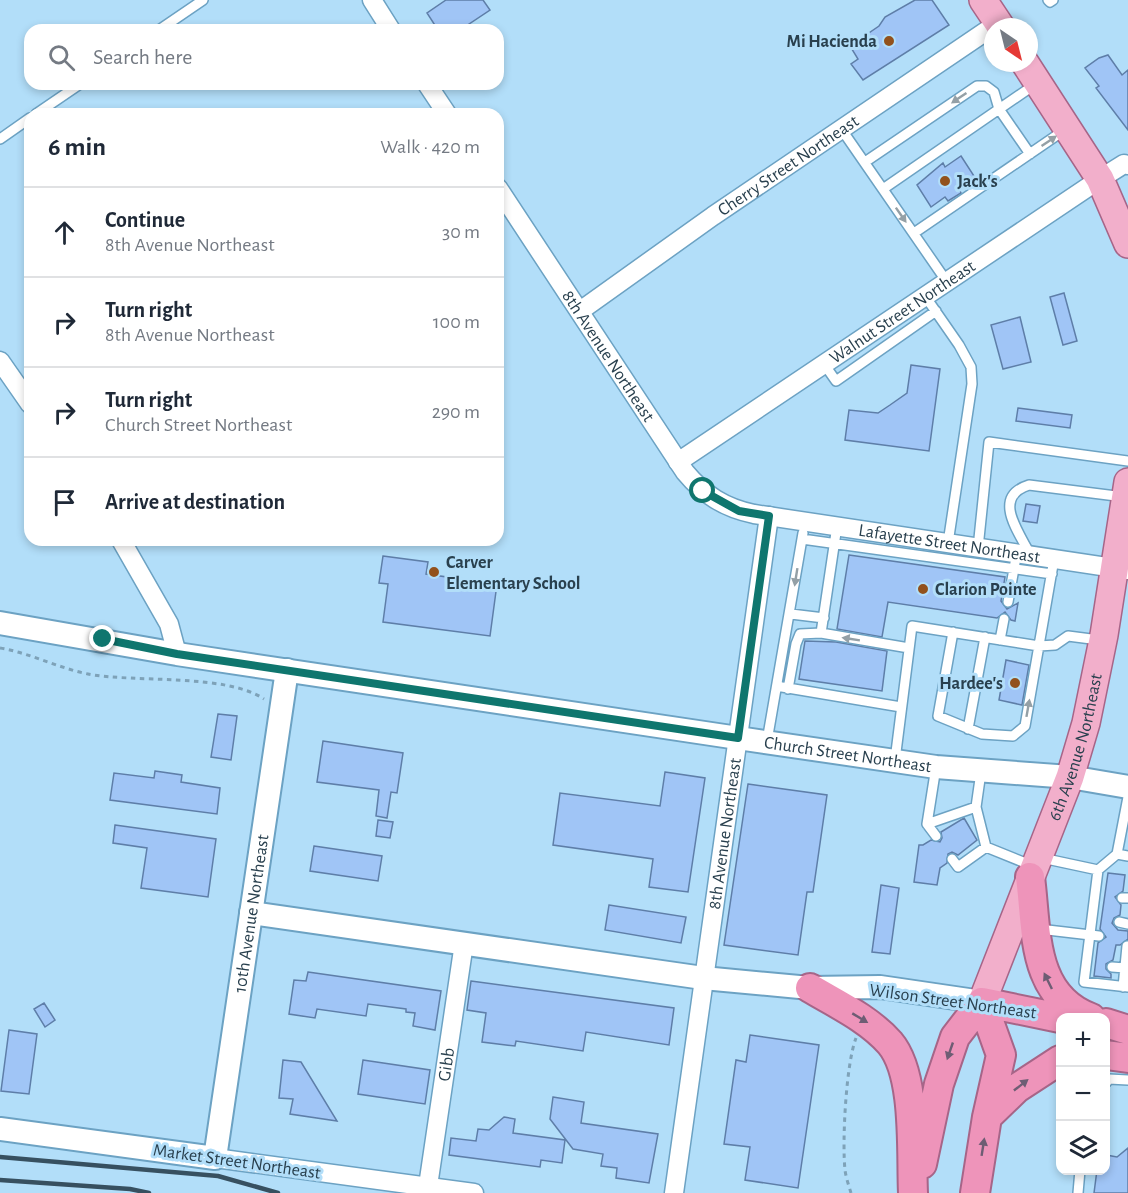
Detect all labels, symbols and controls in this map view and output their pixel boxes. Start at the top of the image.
north arrow [984,18,1038,72]
search box [24,24,504,90]
place label: Mi Hacienda [787,33,877,51]
marker: Mi Hacienda [882,34,896,48]
icon: search [45,41,78,74]
text: Search here [93,46,192,68]
one-way arrow [951,92,967,104]
street label: Cherry Street Northeast [715,112,862,220]
text: 6 min [48,134,106,160]
one-way arrow [1041,135,1057,147]
text: Walk · 420 m [380,137,480,157]
place label: Jack's [957,173,998,191]
marker: Jack's [938,174,952,188]
one-way arrow [895,207,906,223]
text: Continue [105,209,185,231]
icon: ahead [48,216,81,249]
text: 30 m [442,222,480,242]
text: 8th Avenue Northeast [105,235,275,255]
street label: Walnut Street Northeast [827,257,979,368]
street label: 8th Avenue Northeast [558,288,657,425]
text: Turn right [105,299,192,321]
icon: right [48,306,81,339]
text: 100 m [433,312,480,332]
text: 8th Avenue Northeast [105,325,275,345]
text: Turn right [105,389,192,411]
icon: right [48,396,81,429]
text: 290 m [432,402,480,422]
text: Church Street Northeast [105,415,292,435]
route start [689,477,715,503]
icon: arrive [48,486,81,519]
text: Arrive at destination [105,491,285,513]
street label: Lafayette Street Northeast [857,522,1041,567]
place label: Carver Elementary School [446,554,581,593]
marker: Carver Elementary School [427,565,441,579]
one-way arrow [792,567,801,586]
place label: Clarion Pointe [935,581,1037,599]
marker: Clarion Pointe [916,582,930,596]
route end [89,625,115,651]
one-way arrow [841,634,860,643]
street label: 6th Avenue Northeast [1046,672,1106,823]
place label: Hardee's [939,675,1003,693]
marker: Hardee's [1008,676,1022,690]
one-way arrow [1024,699,1033,718]
street label: Church Street Northeast [763,734,933,776]
street label: 8th Avenue Northeast [706,757,745,911]
street label: 10th Avenue Northeast [231,833,273,994]
one-way arrow [1043,972,1052,989]
street label: Wilson Street Northeast [868,981,1038,1023]
one-way arrow [852,1013,869,1023]
map controls [1056,1013,1110,1175]
button: + [1056,1013,1110,1067]
one-way arrow [945,1042,955,1060]
street label: Gibb [436,1046,458,1082]
button: − [1056,1067,1110,1121]
one-way arrow [1013,1079,1029,1091]
button: layers [1056,1121,1110,1175]
one-way arrow [978,1137,987,1156]
street label: Market Street Northeast [152,1141,322,1183]

